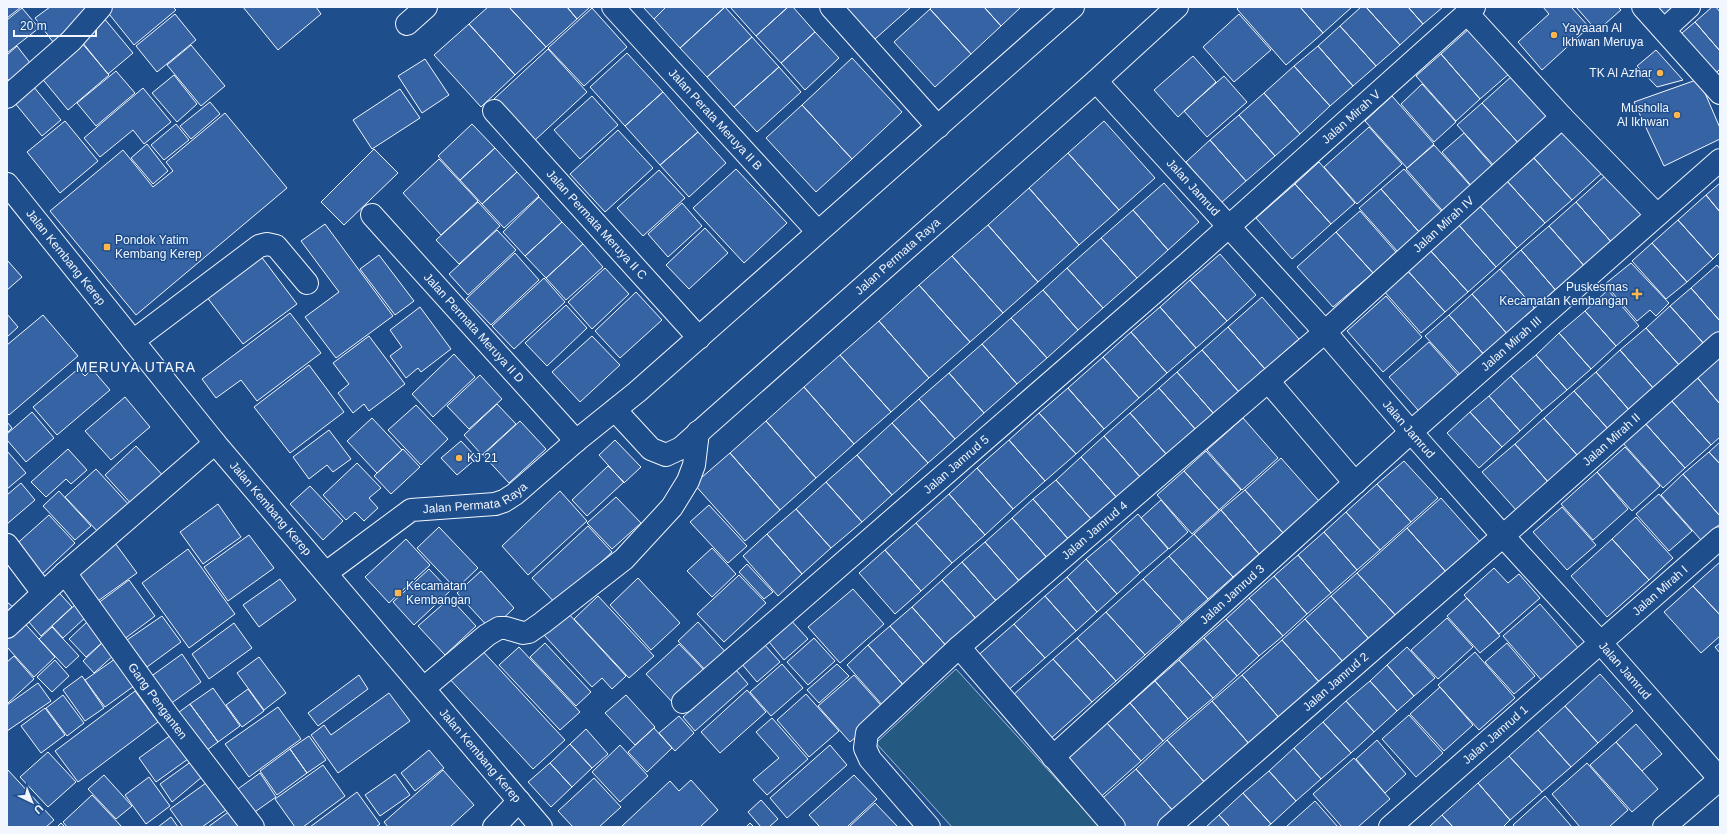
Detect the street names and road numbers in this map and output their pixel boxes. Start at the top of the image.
street label: Jalan Perata Meruya II B [666,66,765,173]
street label: Jalan Mirah V [1319,87,1383,147]
street label: Jalan Jamrud [1164,156,1223,219]
street label: Jalan Permata Meruya II C [543,167,650,283]
street label: Jalan Mirah IV [1410,194,1477,256]
street label: Jalan Kembang Kerep [23,207,109,308]
street label: Jalan Permata Raya [852,215,943,298]
street label: Jalan Permata Meruya II D [421,270,527,386]
street label: Jalan Mirah III [1478,314,1544,374]
street label: Jalan Jamrud [1380,397,1438,461]
street label: Jalan Mirah II [1580,410,1643,469]
street label: Jalan Jamrud 5 [921,432,992,497]
street label: Jalan Kembang Kerep [227,459,315,559]
street label: Jalan Permata Raya [422,479,530,516]
street label: Jalan Jamrud 4 [1059,498,1130,562]
street label: Jalan Jamrud 3 [1197,561,1268,627]
street label: Jalan Mirah I [1630,563,1691,618]
street label: Jalan Jamrud [1596,639,1654,702]
street label: Jalan Jamrud 2 [1300,649,1371,714]
street label: Gang Penganten [125,660,190,742]
street label: Jalan Jamrud 1 [1460,702,1531,767]
street label: Jalan Kembang Kerep [436,706,524,806]

